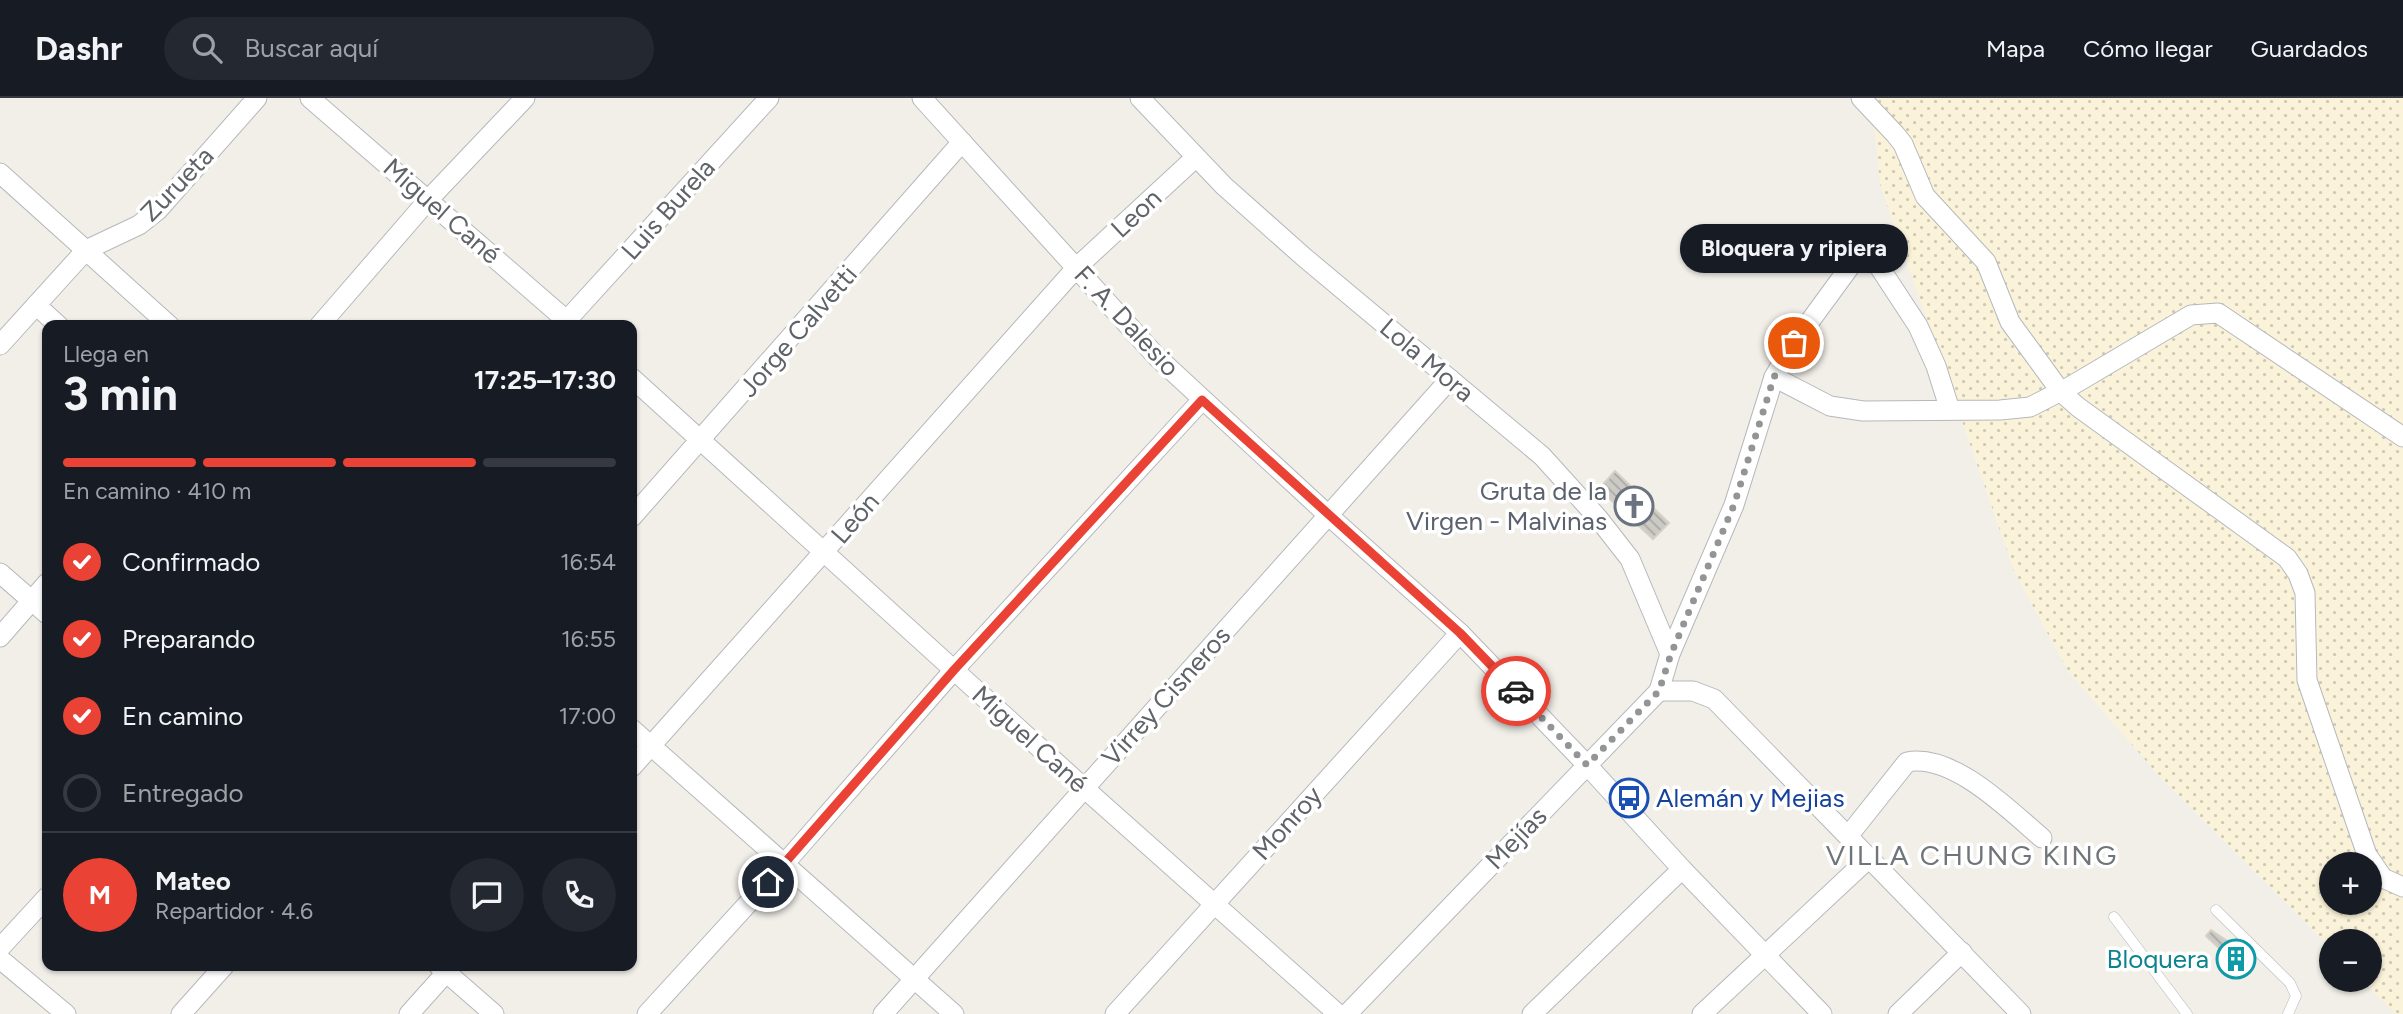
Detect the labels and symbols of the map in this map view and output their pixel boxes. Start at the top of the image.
street label: Zurueta [134,140,220,228]
street label: Miguel Cané [377,151,507,271]
street label: Luis Burela [614,152,722,266]
street label: Leon [1104,182,1168,244]
callout: Bloquera y ripiera [1680,224,1908,273]
street label: Jorge Calvetti [732,259,864,403]
street label: F. A. Dalesio [1068,259,1186,383]
street label: Lola Mora [1373,311,1481,409]
pin [1764,313,1824,373]
place label: Gruta de la Virgen - Malvinas [1406,475,1607,537]
church icon: Gruta de la Virgen - Malvinas [1613,485,1655,527]
street label: León [824,486,886,550]
street label: Virrey Cisneros [1095,619,1237,773]
courier [1481,656,1551,726]
street label: Miguel Cané [965,679,1095,799]
bus stop icon: Alemán y Mejias [1608,777,1650,819]
street label: Monroy [1245,779,1329,867]
place label: Alemán y Mejias [1656,782,1845,814]
street label: Mejías [1479,800,1553,876]
district label: VILLA CHUNG KING [1826,838,2118,872]
pin [738,852,798,912]
building icon: Bloquera [2215,938,2257,980]
place label: Bloquera [2107,943,2209,975]

